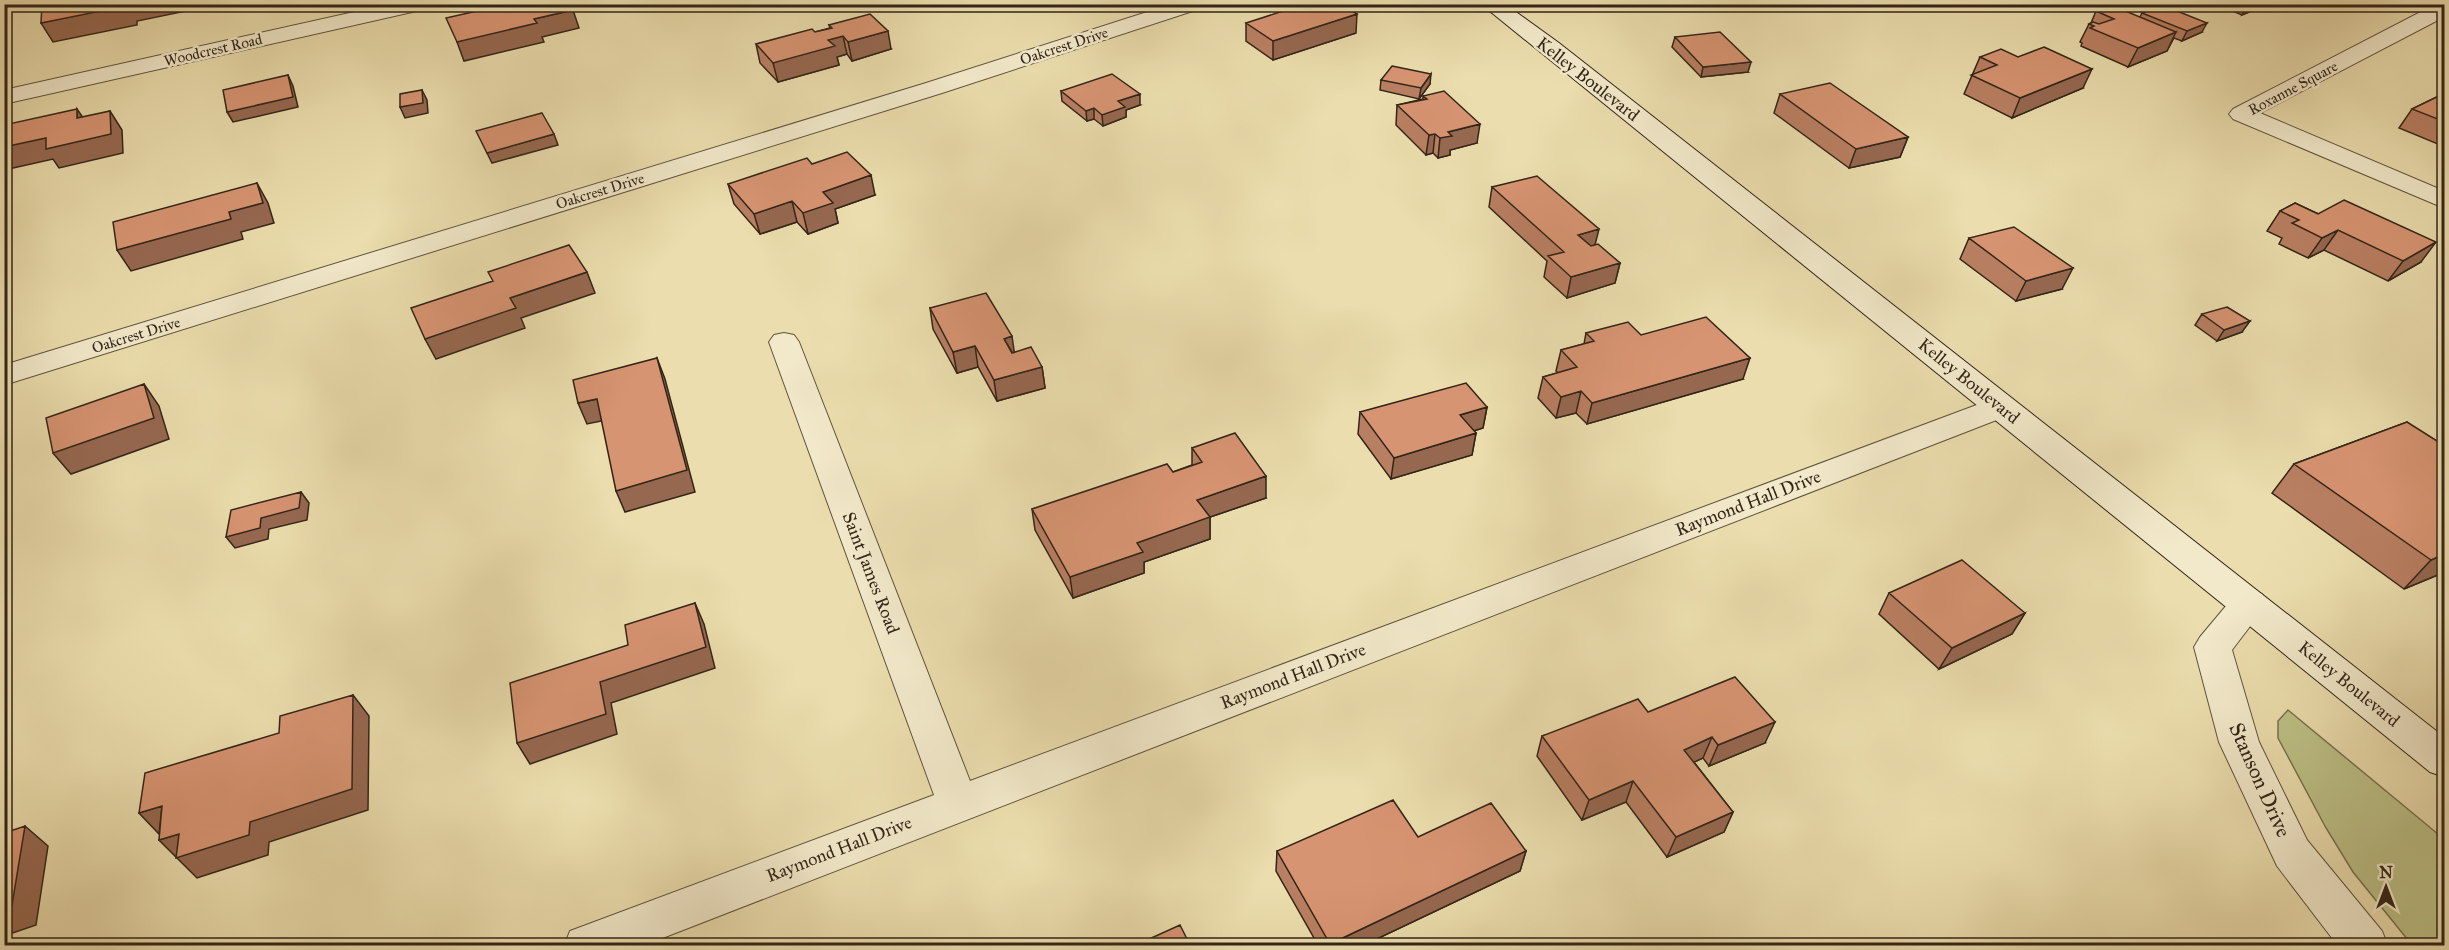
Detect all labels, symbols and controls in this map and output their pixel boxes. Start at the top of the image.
street label: Oakcrest Drive [1018,23,1110,69]
street label: Woodcrest Road [162,30,264,70]
street label: Kelley Boulevard [1532,32,1644,126]
street label: Roxanne Square [2245,57,2341,120]
street label: Oakcrest Drive [554,169,646,213]
street label: Oakcrest Drive [90,313,182,357]
street label: Kelley Boulevard [1914,333,2024,429]
street label: Raymond Hall Drive [1672,465,1824,541]
street label: Saint James Road [837,509,904,637]
street label: Kelley Boulevard [2294,636,2404,732]
street label: Raymond Hall Drive [1217,638,1369,714]
street label: Stanson Drive [2223,719,2297,842]
street label: Raymond Hall Drive [763,811,915,887]
north arrow [2356,857,2416,917]
text: N [2379,863,2393,882]

